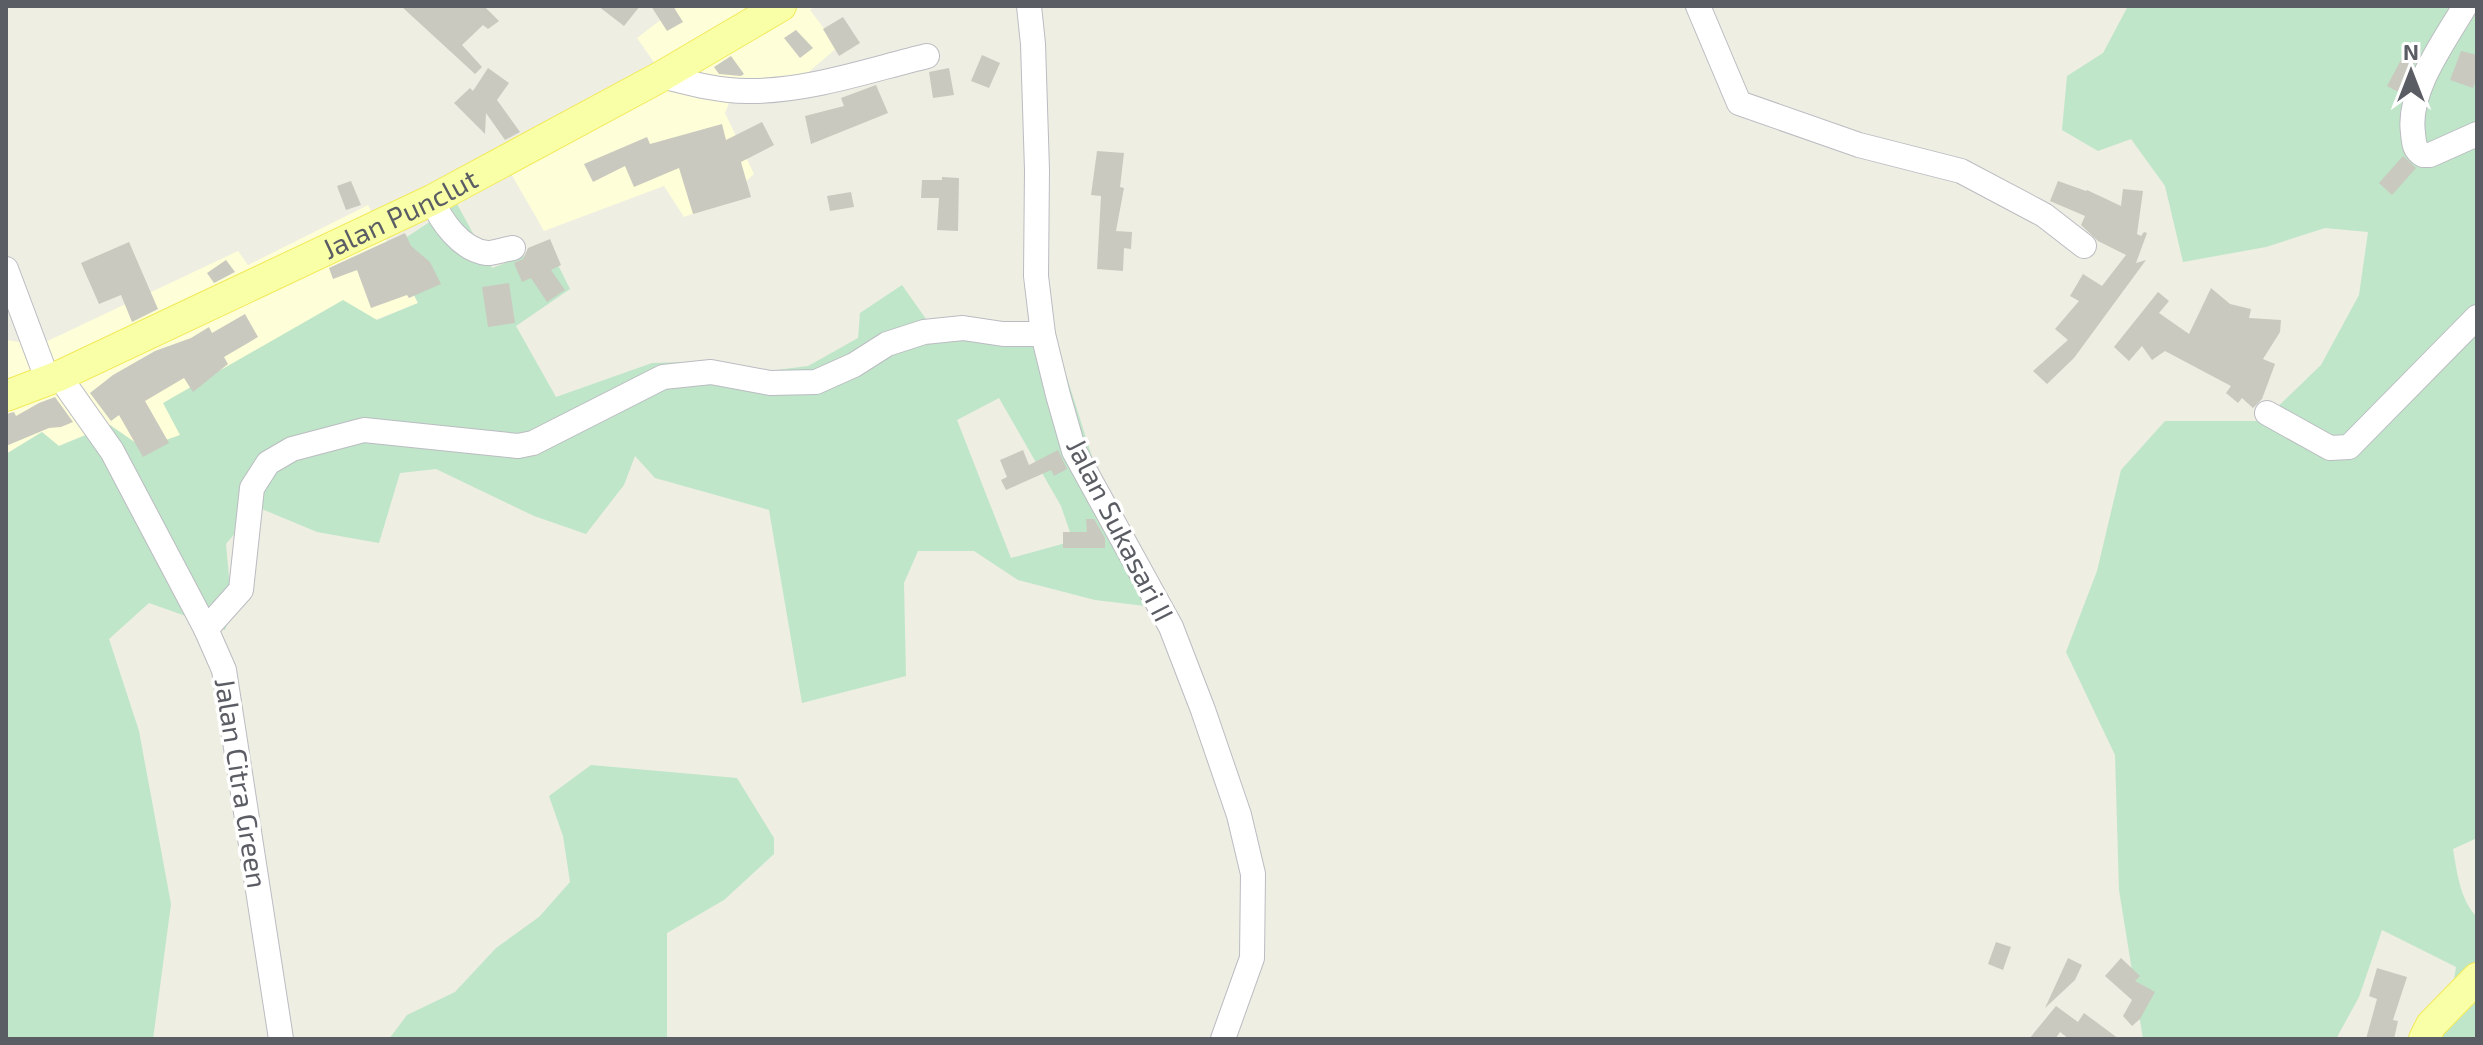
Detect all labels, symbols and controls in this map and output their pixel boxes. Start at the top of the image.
north arrow [2371,32,2451,112]
text: N [2403,38,2419,64]
street label: Jalan Punclut [316,161,483,265]
street label: Jalan Sukasari II [1060,432,1182,627]
street label: Jalan Citra Green [209,675,275,890]

